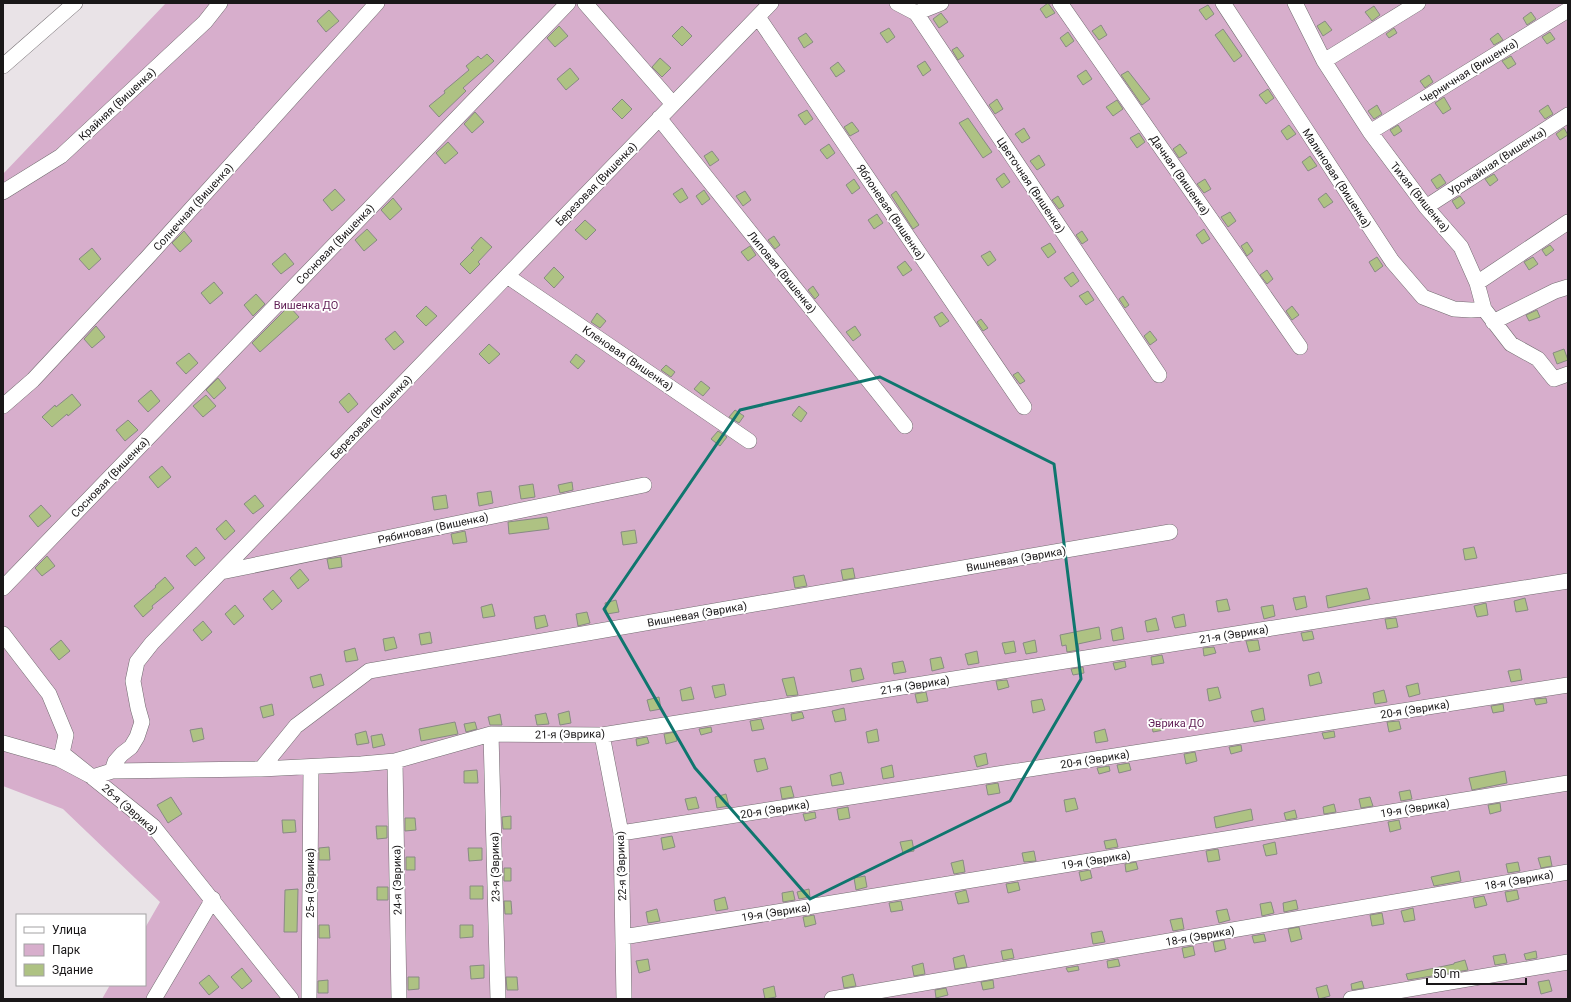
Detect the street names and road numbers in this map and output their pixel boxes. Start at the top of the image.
street label: Черничная (Вишенка) [1418,36,1521,107]
street label: Крайняя (Вишенка) [76,65,159,143]
street label: Урожайная (Вишенка) [1446,125,1549,198]
street label: Малиновая (Вишенка) [1300,126,1374,230]
street label: Дачная (Вишенка) [1147,133,1212,218]
street label: Цветочная (Вишенка) [994,135,1067,236]
street label: Березовая (Вишенка) [553,140,640,229]
street label: Тихая (Вишенка) [1387,160,1452,235]
street label: Солнечная (Вишенка) [151,161,236,254]
street label: Яблоневая (Вишенка) [854,162,928,263]
street label: Сосновая (Вишенка) [294,201,377,287]
street label: Липовая (Вишенка) [745,229,819,316]
street label: Кленовая (Вишенка) [580,323,676,394]
street label: Березовая (Вишенка) [328,373,415,462]
street label: Сосновая (Вишенка) [69,434,152,520]
street label: Рябиновая (Вишенка) [377,510,490,547]
street label: Вишневая (Эврика) [965,544,1067,575]
street label: Вишневая (Эврика) [646,599,748,630]
street label: 21-я (Эврика) [1199,623,1270,646]
street label: 21-я (Эврика) [880,674,951,697]
street label: 20-я (Эврика) [1380,698,1451,721]
street label: 21-я (Эврика) [535,727,605,742]
street label: 20-я (Эврика) [1060,748,1131,771]
street label: 26-я (Эврика) [99,782,160,837]
street label: 19-я (Эврика) [1380,797,1451,820]
street label: 20-я (Эврика) [740,798,811,821]
street label: 22-я (Эврика) [614,831,629,901]
street label: 23-я (Эврика) [488,832,503,902]
street label: 24-я (Эврика) [390,845,405,915]
street label: 25-я (Эврика) [304,848,317,918]
street label: 19-я (Эврика) [1061,849,1132,872]
street label: 18-я (Эврика) [1484,868,1555,893]
street label: 19-я (Эврика) [741,901,812,924]
street label: 18-я (Эврика) [1165,924,1236,949]

